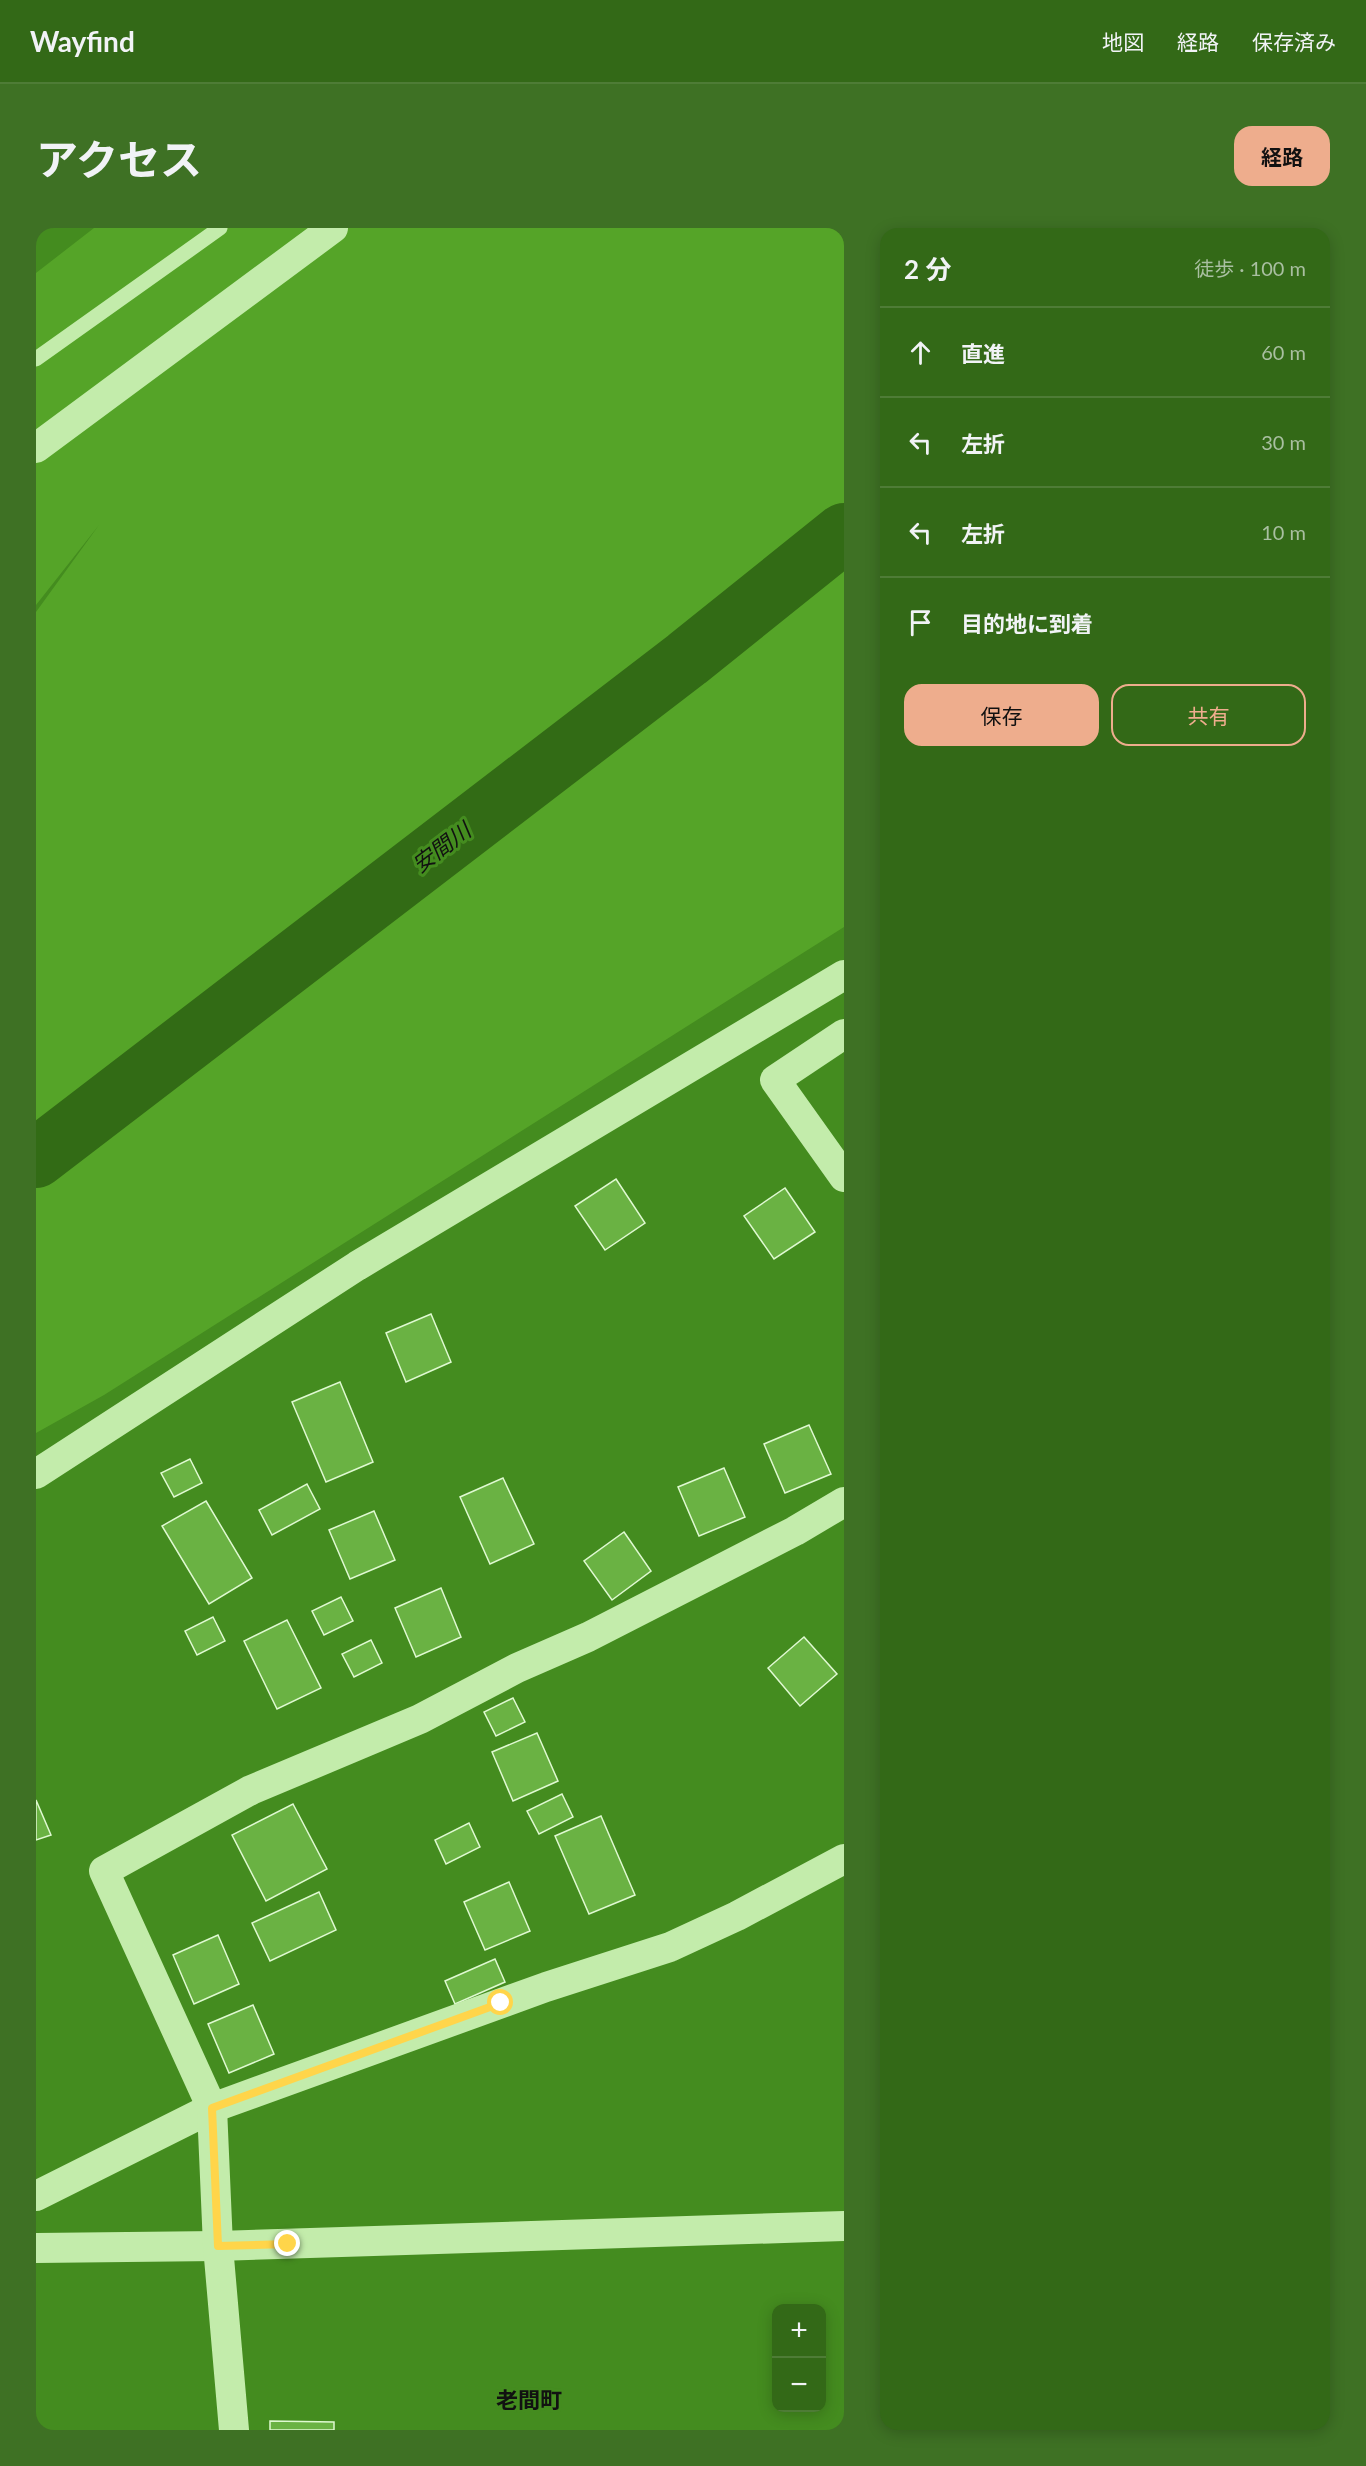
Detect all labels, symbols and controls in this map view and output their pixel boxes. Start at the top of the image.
text: Wayfind [30,24,135,58]
text: 地図 [1102,29,1144,54]
text: 経路 [1177,29,1219,54]
text: 保存済み [1252,29,1336,54]
button: 経路 [1234,126,1330,186]
text: アクセス [36,134,202,184]
text: 2 分 [904,253,951,285]
text: 徒歩 · 100 m [1194,256,1306,280]
icon: ahead [904,336,937,369]
text: 直進 [961,340,1005,367]
text: 60 m [1261,340,1306,364]
icon: left [904,426,937,459]
text: 左折 [961,430,1005,457]
text: 30 m [1261,430,1306,454]
icon: left [904,516,937,549]
text: 左折 [961,520,1005,547]
text: 10 m [1261,520,1306,544]
icon: arrive [904,606,937,639]
text: 目的地に到着 [961,610,1093,637]
button: 保存 [904,684,1099,746]
button: 共有 [1111,684,1306,746]
water label: 安間川 [407,815,477,878]
route start [487,1989,513,2015]
route end [274,2230,300,2256]
map controls [772,2304,826,2412]
button: + [772,2304,826,2358]
button: − [772,2358,826,2412]
district label: 老間町 [496,2386,562,2413]

